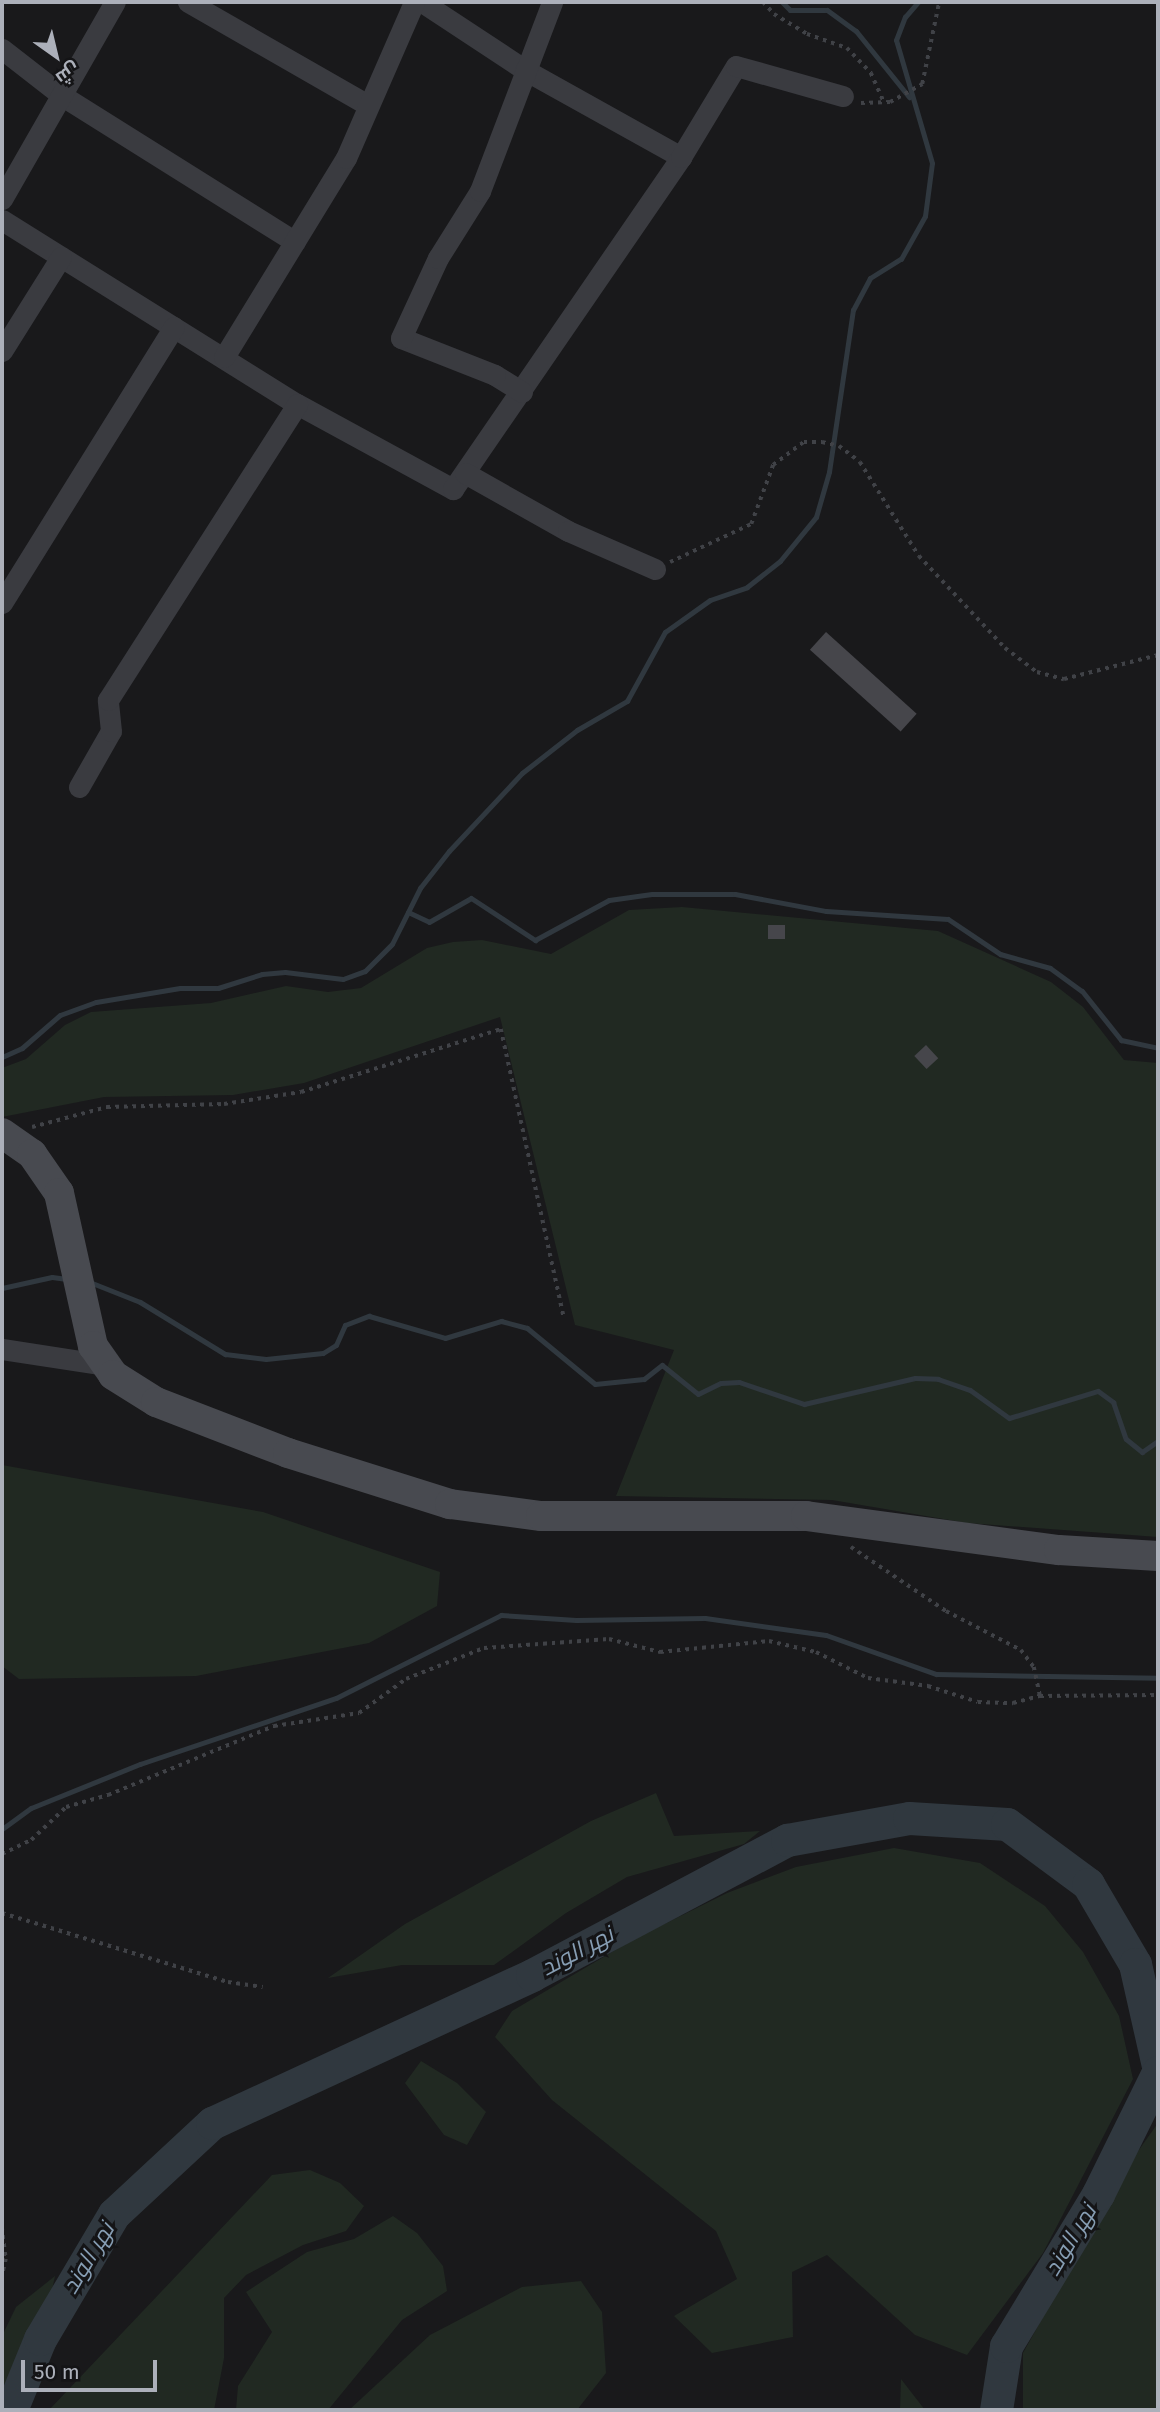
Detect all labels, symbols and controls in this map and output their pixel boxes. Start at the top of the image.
north arrow [21,21,91,91]
text: ش [51,57,85,90]
water label: نهر الوند [536,1920,618,1982]
water label: نهر الوند [1038,2199,1102,2281]
water label: نهر الوند [56,2217,120,2299]
scale bar [24,2346,161,2390]
text: 50 m [34,2359,80,2385]

